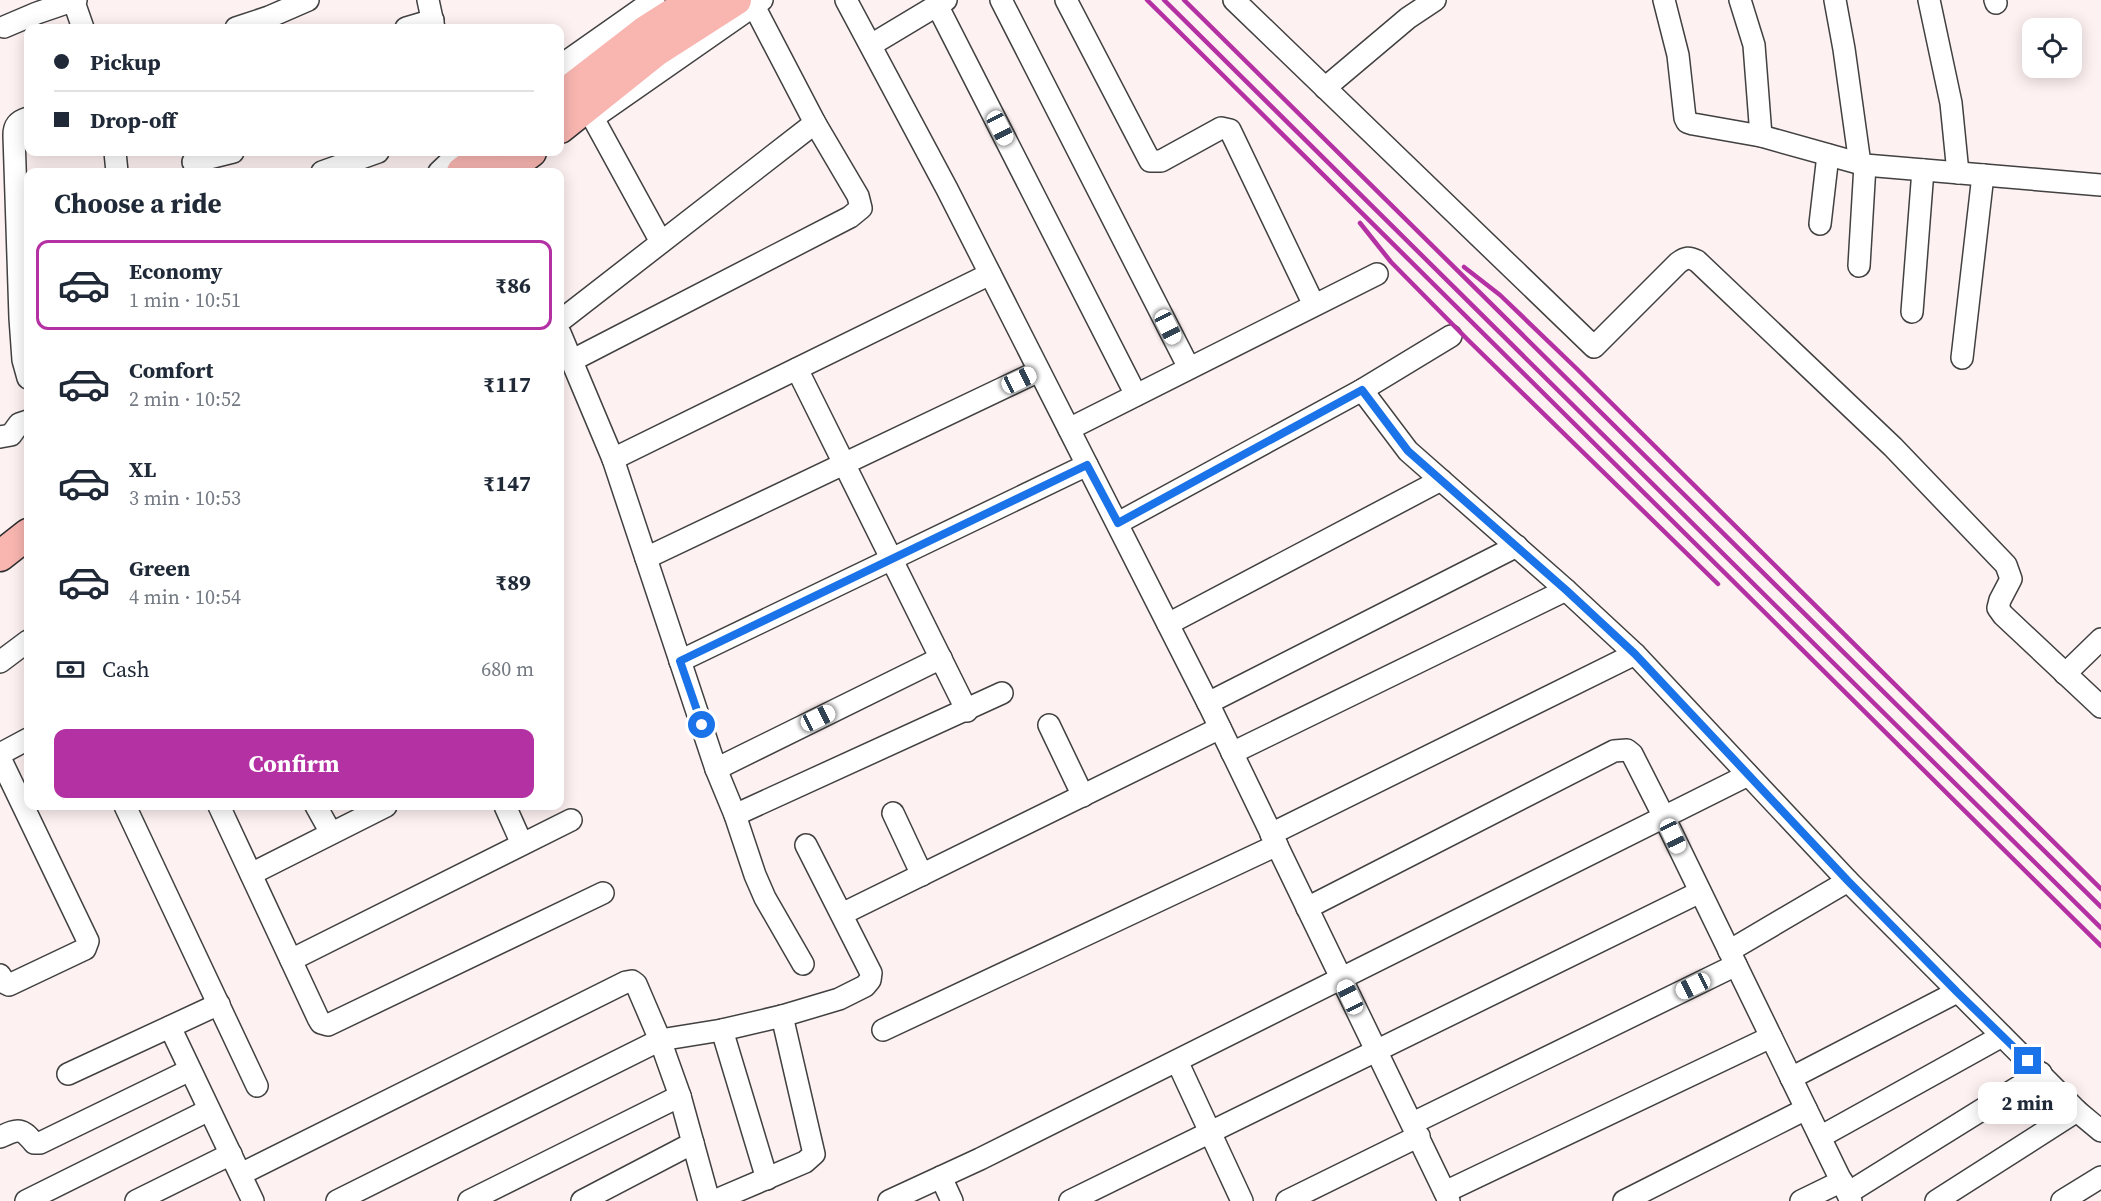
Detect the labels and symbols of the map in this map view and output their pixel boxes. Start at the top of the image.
car [984,108,1016,148]
car [1152,307,1184,347]
car [999,364,1039,396]
car [798,702,838,734]
route start [688,711,715,738]
car [1657,816,1689,856]
car [1673,970,1713,1002]
car [1334,977,1366,1017]
route end [2014,1047,2041,1074]
callout: 2 min [1978,1082,2078,1124]

